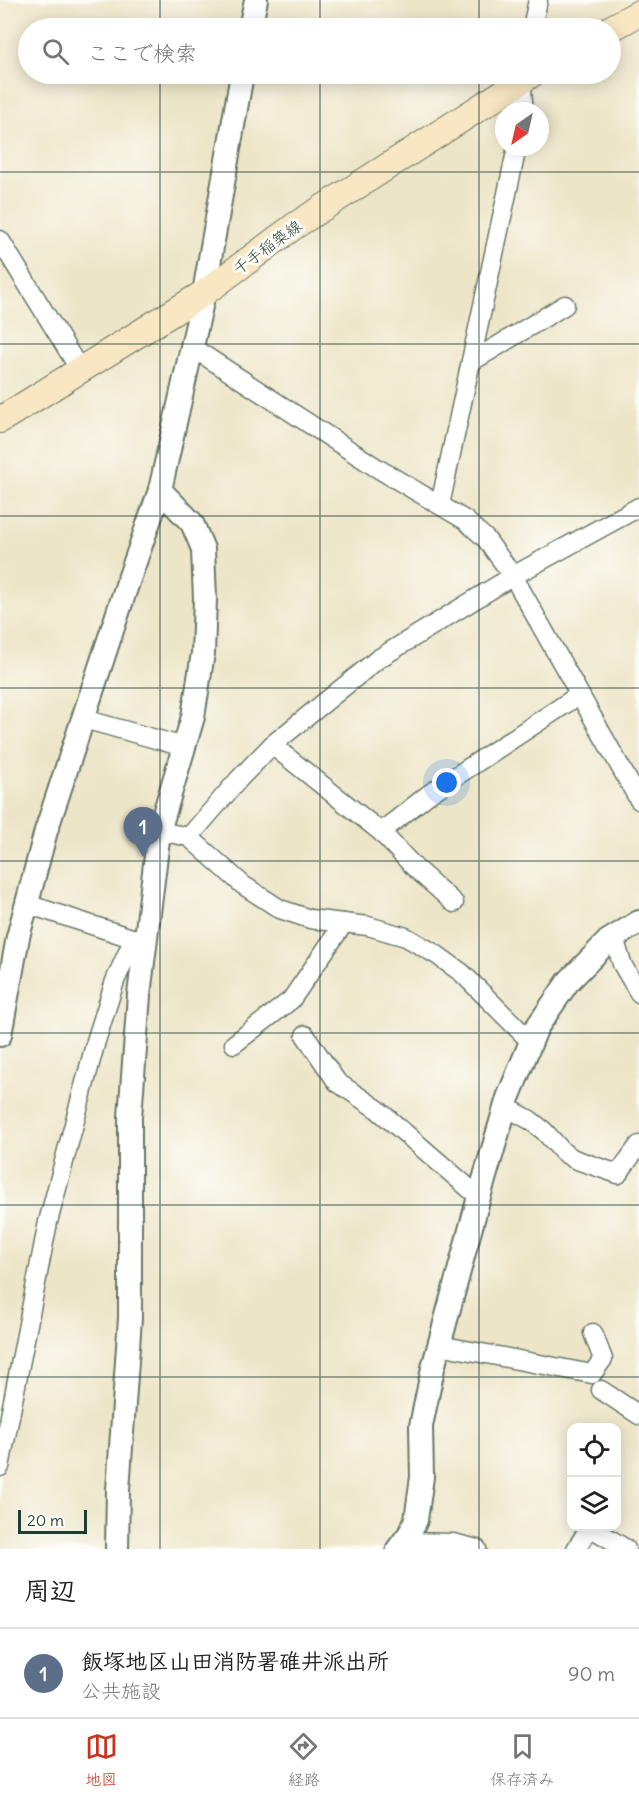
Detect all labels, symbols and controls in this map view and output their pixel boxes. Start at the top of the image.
search box [18,18,621,84]
icon: search [39,35,72,68]
text: ここで検索 [87,39,197,67]
north arrow [495,102,549,156]
street label: 千手稲築線 [229,215,305,279]
your location [432,768,461,797]
pin: 1 [124,808,162,857]
map controls [567,1423,621,1531]
button: locate [567,1423,621,1477]
button: layers [567,1477,621,1531]
scale bar [18,1507,87,1534]
text: 20 m [27,1510,64,1530]
text: 周辺 [24,1574,76,1607]
text: 飯塚地区山田消防署碓井派出所 [81,1647,389,1675]
text: 1 [40,1661,47,1686]
text: 90 m [568,1661,615,1686]
text: 公共施設 [81,1678,161,1703]
tab: 地図 [85,1730,118,1790]
tab: 経路 [287,1730,320,1790]
tab: 保存済み [490,1730,554,1790]

